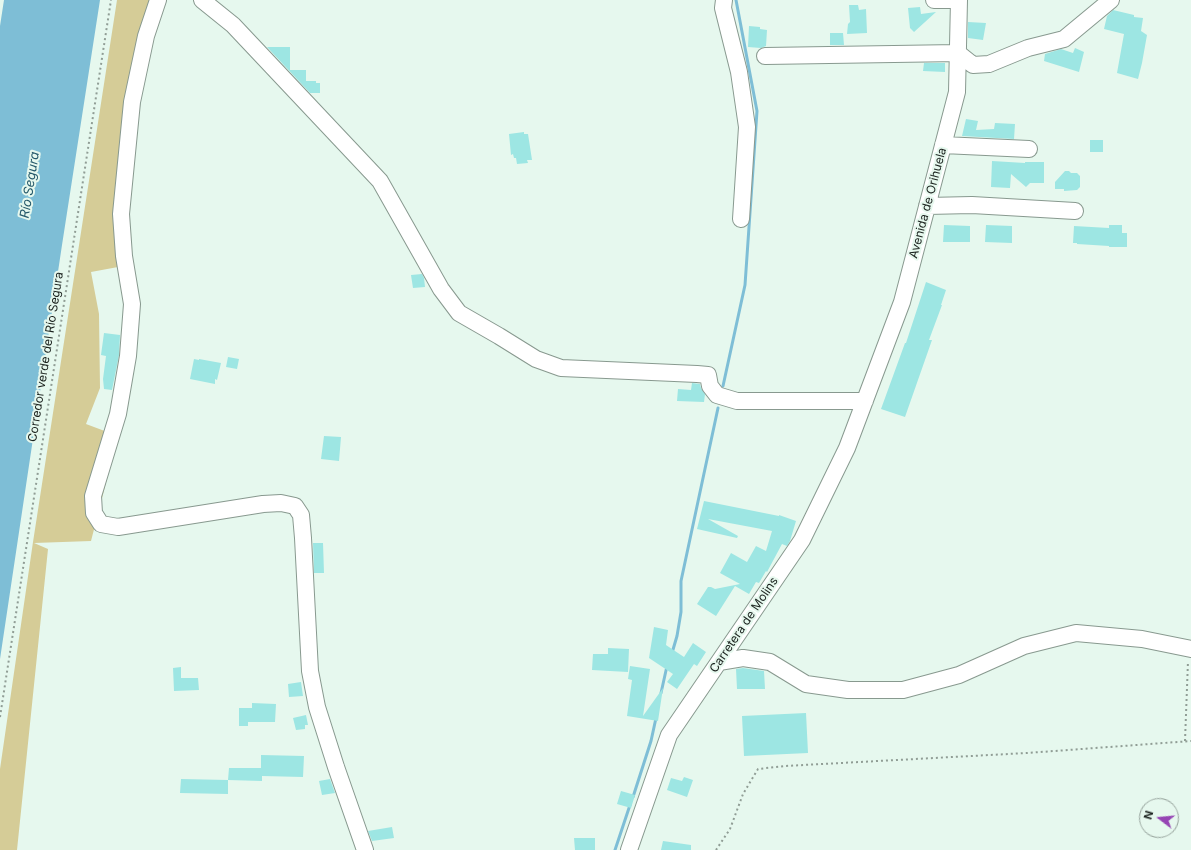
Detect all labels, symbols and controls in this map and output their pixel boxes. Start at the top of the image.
street label: Avenida de Orihuela [906,146,950,260]
water label: Río Segura [17,151,43,219]
street label: Corredor verde del Río Segura [25,271,67,443]
street label: Carretera de Molins [707,575,781,675]
north arrow [1139,798,1179,838]
text: N [1141,809,1156,821]

